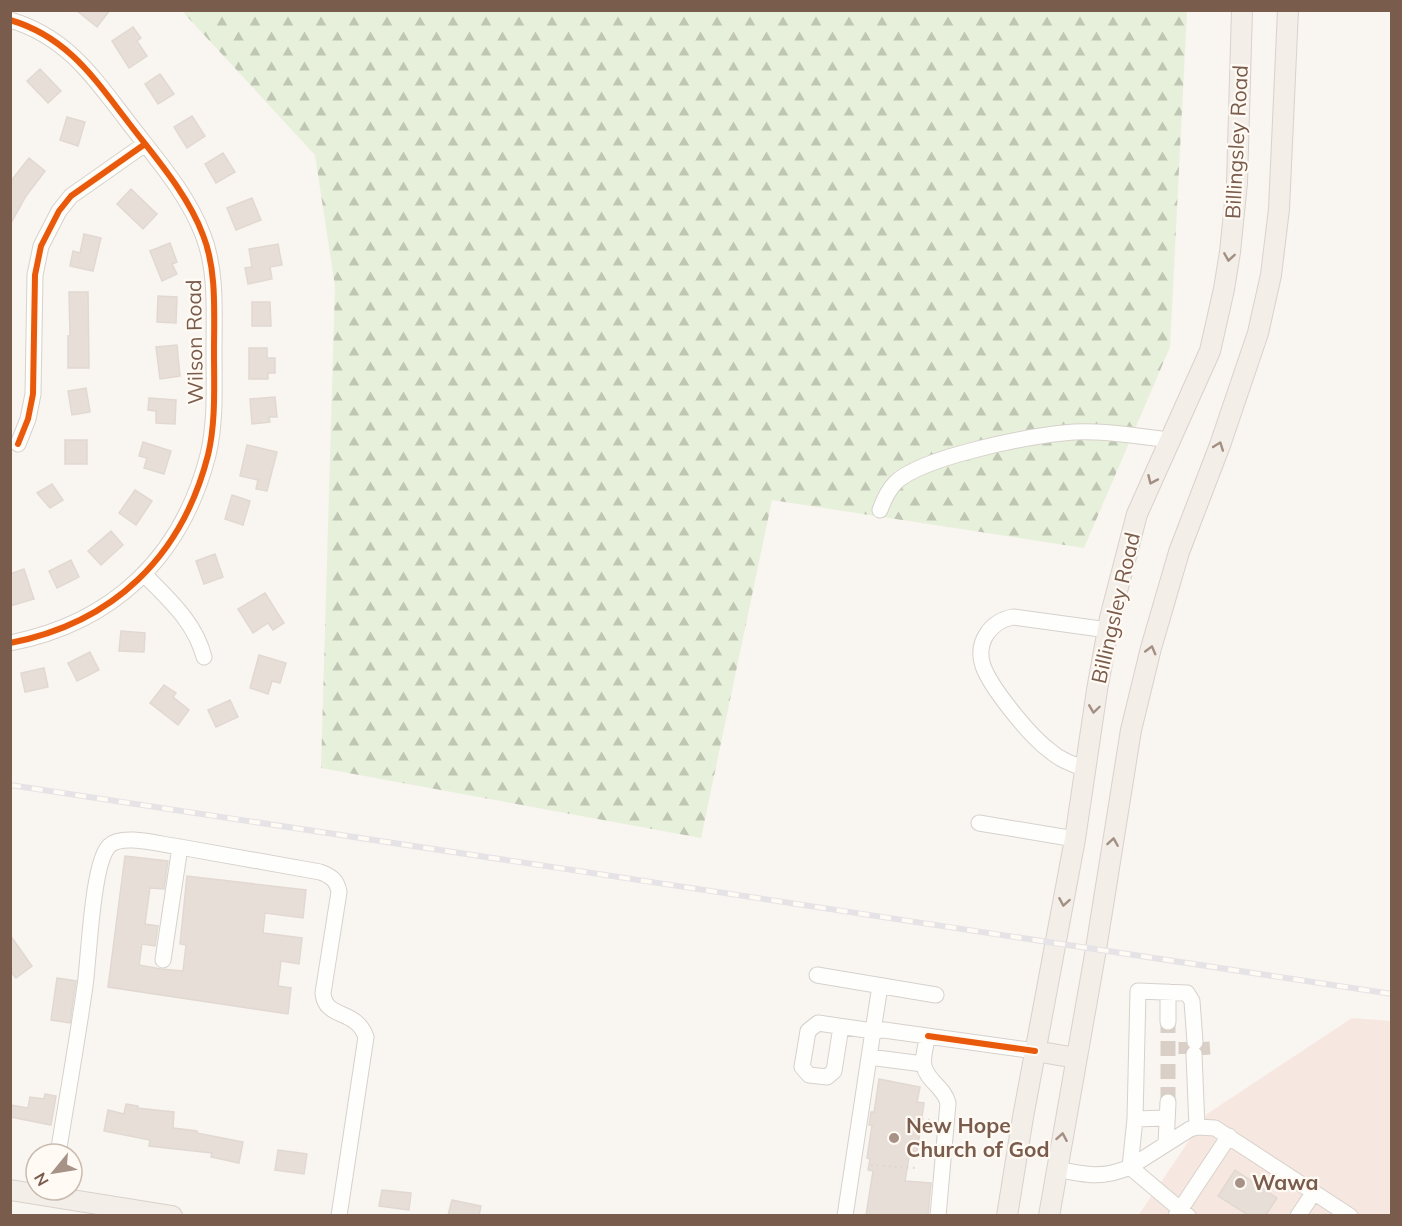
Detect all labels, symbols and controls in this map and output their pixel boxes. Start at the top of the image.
street label: Billingsley Road [1219,64,1253,220]
one-way arrow [1223,252,1236,262]
street label: Wilson Road [180,279,208,405]
one-way arrow [1212,441,1224,452]
one-way arrow [1148,474,1160,485]
street label: Billingsley Road [1085,530,1145,686]
one-way arrow [1143,646,1156,656]
one-way arrow [1089,705,1101,714]
one-way arrow [1107,837,1119,846]
one-way arrow [1058,897,1070,906]
place label: New Hope Church of God [906,1112,1049,1162]
marker: New Hope Church of God [887,1131,901,1145]
one-way arrow [1055,1132,1068,1142]
north arrow [24,1142,84,1202]
text: N [29,1169,53,1190]
place label: Wawa [1252,1169,1319,1195]
marker: Wawa [1233,1176,1247,1190]

